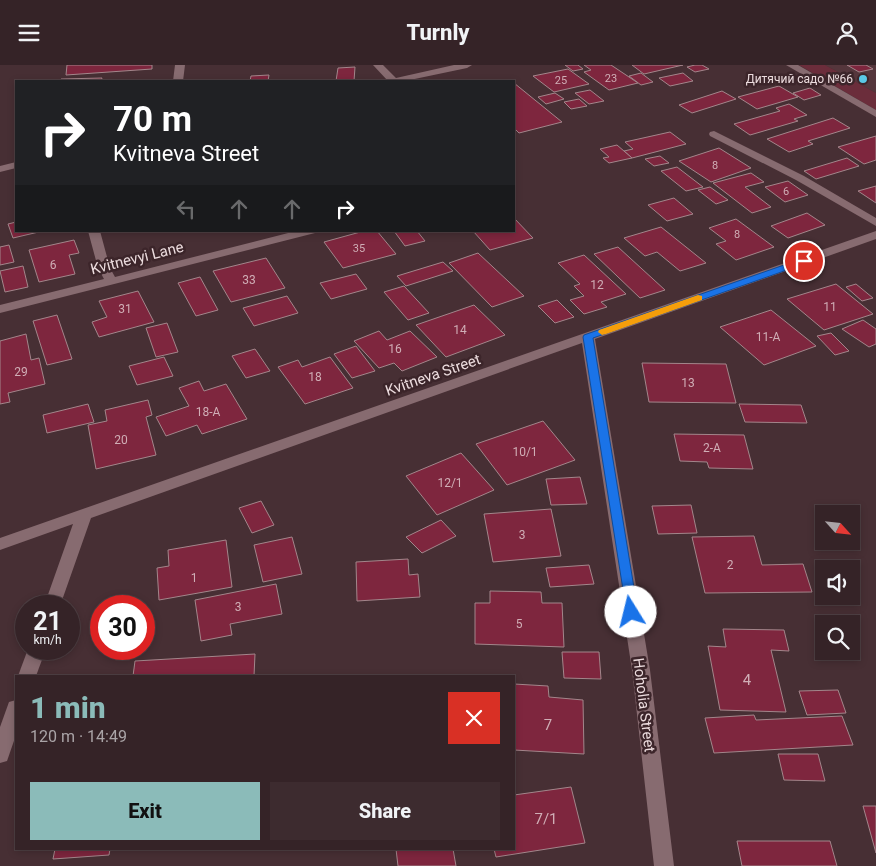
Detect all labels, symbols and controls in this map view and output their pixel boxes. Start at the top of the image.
icon: menu [15,19,43,47]
icon: person [833,19,861,47]
text: Turnly [406,20,470,45]
house number: 23 [605,72,617,85]
place label: Дитячий садо №66 [746,72,853,86]
marker: Дитячий садо №66 [857,73,869,85]
house number: 25 [555,74,567,87]
text: 70 m [113,99,192,140]
icon: right [30,100,95,165]
text: Kvitneva Street [113,141,259,166]
house number: 8 [712,159,718,172]
house number: 6 [783,185,789,198]
icon: left [172,195,200,223]
icon: ahead [225,195,253,223]
icon: ahead [278,195,306,223]
icon: right [331,195,359,223]
house number: 8 [734,228,740,241]
street label: Kvitnevyi Lane [89,238,185,278]
pin [783,240,825,282]
house number: 35 [353,242,365,255]
icon: arrive [790,247,818,275]
house number: 6 [50,258,57,272]
house number: 33 [242,273,256,287]
house number: 12 [590,278,604,292]
house number: 11 [823,300,837,314]
house number: 31 [118,302,132,316]
house number: 14 [453,323,467,337]
house number: 11-А [756,330,780,344]
house number: 16 [388,342,402,356]
street label: Kvitneva Street [383,350,483,400]
house number: 29 [14,365,28,379]
house number: 18 [308,370,322,384]
house number: 13 [681,376,695,390]
house number: 18-А [196,405,220,419]
house number: 20 [114,433,128,447]
house number: 2-А [703,441,721,455]
house number: 10/1 [512,445,538,459]
house number: 12/1 [437,476,463,490]
north arrow [815,505,860,550]
map controls [815,505,860,660]
house number: 3 [519,528,525,542]
house number: 2 [727,558,734,572]
button: sound [815,560,860,605]
house number: 1 [191,571,197,585]
position arrow [604,585,656,637]
speed limit sign: 30 [90,595,155,660]
house number: 3 [235,600,241,614]
text: 21 [33,607,62,636]
button: search [815,615,860,660]
house number: 5 [516,617,523,631]
text: km/h [33,633,62,647]
street label: Hoholia Street [629,657,659,753]
house number: 4 [743,671,752,689]
text: 1 min [30,690,106,725]
button: close [448,692,500,744]
house number: 7 [544,716,552,734]
text: 120 m · 14:49 [30,727,127,746]
button: Exit [30,782,260,840]
button: Share [270,782,500,840]
house number: 7/1 [534,810,558,828]

